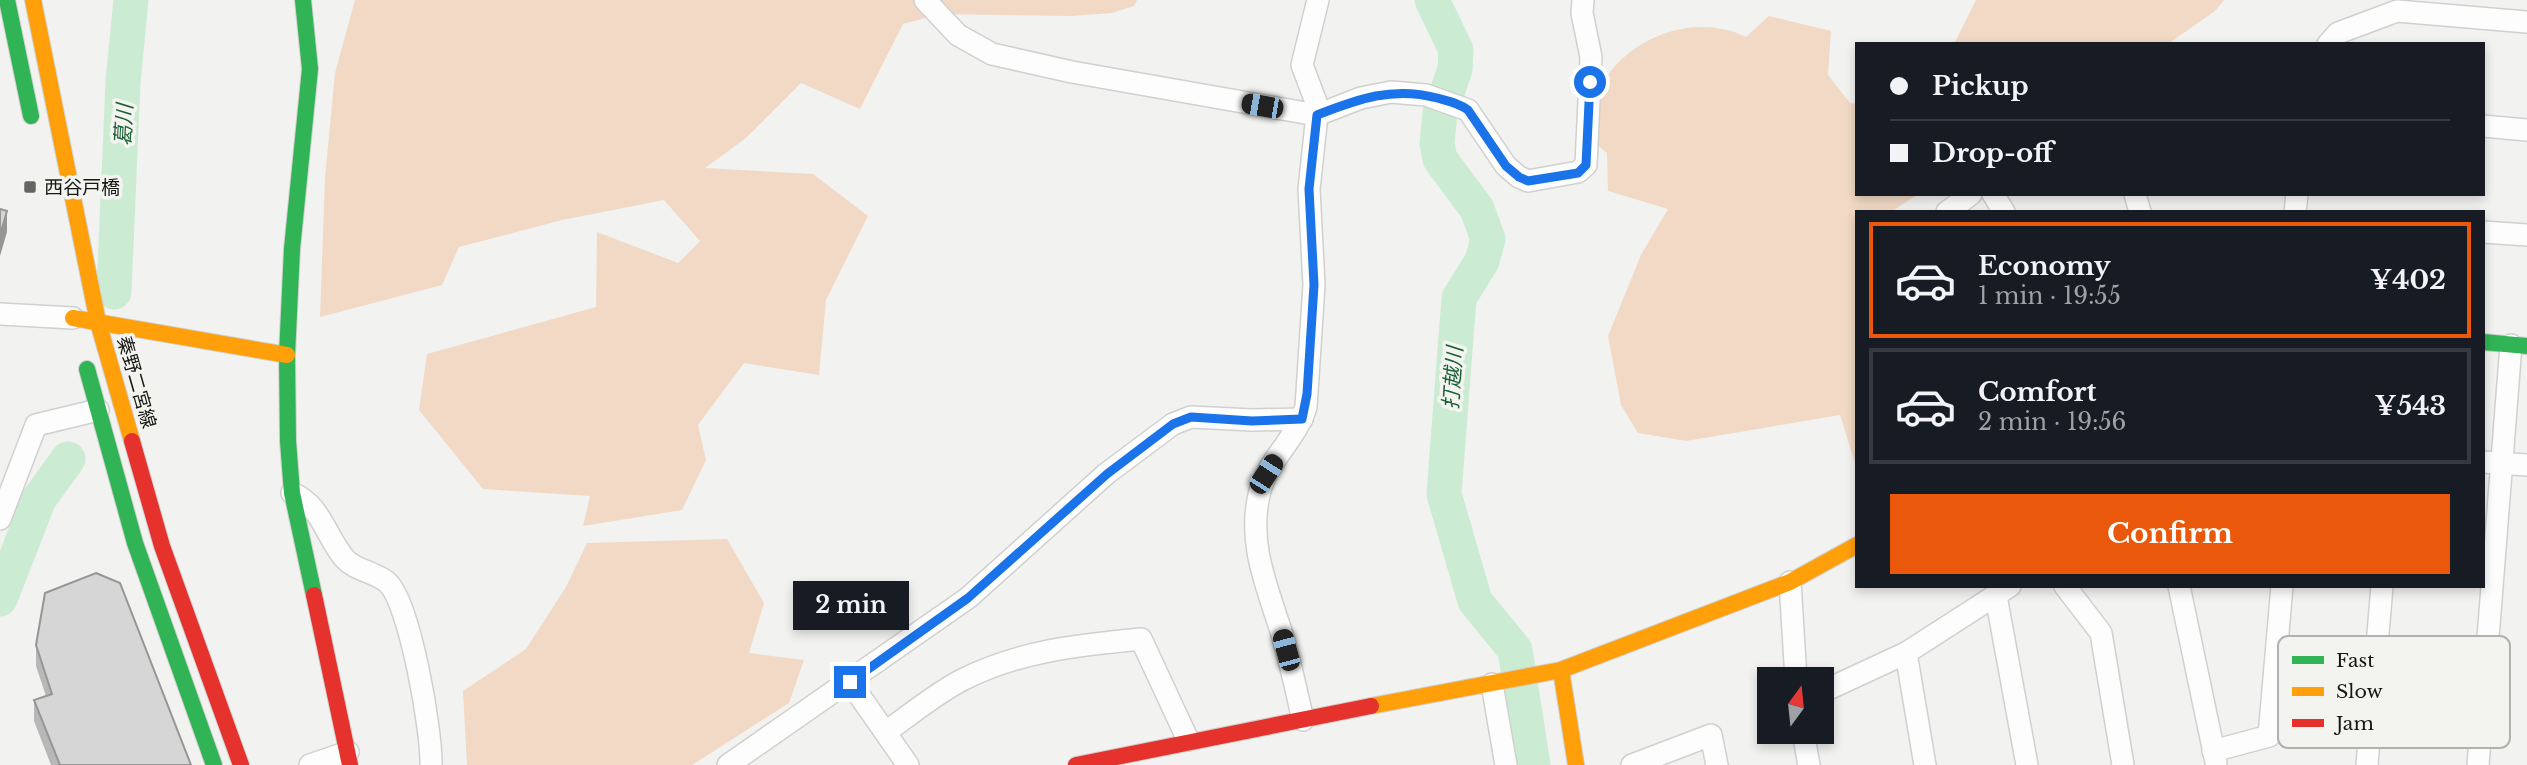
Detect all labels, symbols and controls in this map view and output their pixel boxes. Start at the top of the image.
route start [1574,66,1606,98]
text: Pickup [1932,70,2029,102]
car [1240,92,1285,120]
water label: 葛川 [110,101,138,147]
text: Drop-off [1932,137,2053,169]
place label: 西谷戸橋 [44,176,120,199]
marker: 西谷戸橋 [22,179,38,195]
icon: car [1894,249,1957,312]
text: Economy [1978,250,2111,282]
text: ¥402 [2370,264,2446,296]
text: 1 min · 19:55 [1978,282,2121,310]
street label: 秦野二宮線 [112,333,161,431]
water label: 打越川 [1438,344,1468,410]
icon: car [1894,375,1957,438]
text: Comfort [1978,376,2096,408]
text: ¥543 [2375,390,2446,422]
text: 2 min · 19:56 [1978,408,2126,436]
car [1246,451,1287,497]
button: Confirm [1890,494,2450,574]
callout: 2 min [792,580,908,630]
text: 2 min [815,591,887,619]
car [1271,627,1302,673]
legend [2278,636,2510,748]
text: Fast [2336,649,2375,672]
route end [834,666,866,698]
north arrow [1757,667,1834,744]
map controls [1757,667,1834,744]
text: Slow [2336,680,2383,703]
text: Jam [2333,712,2374,735]

